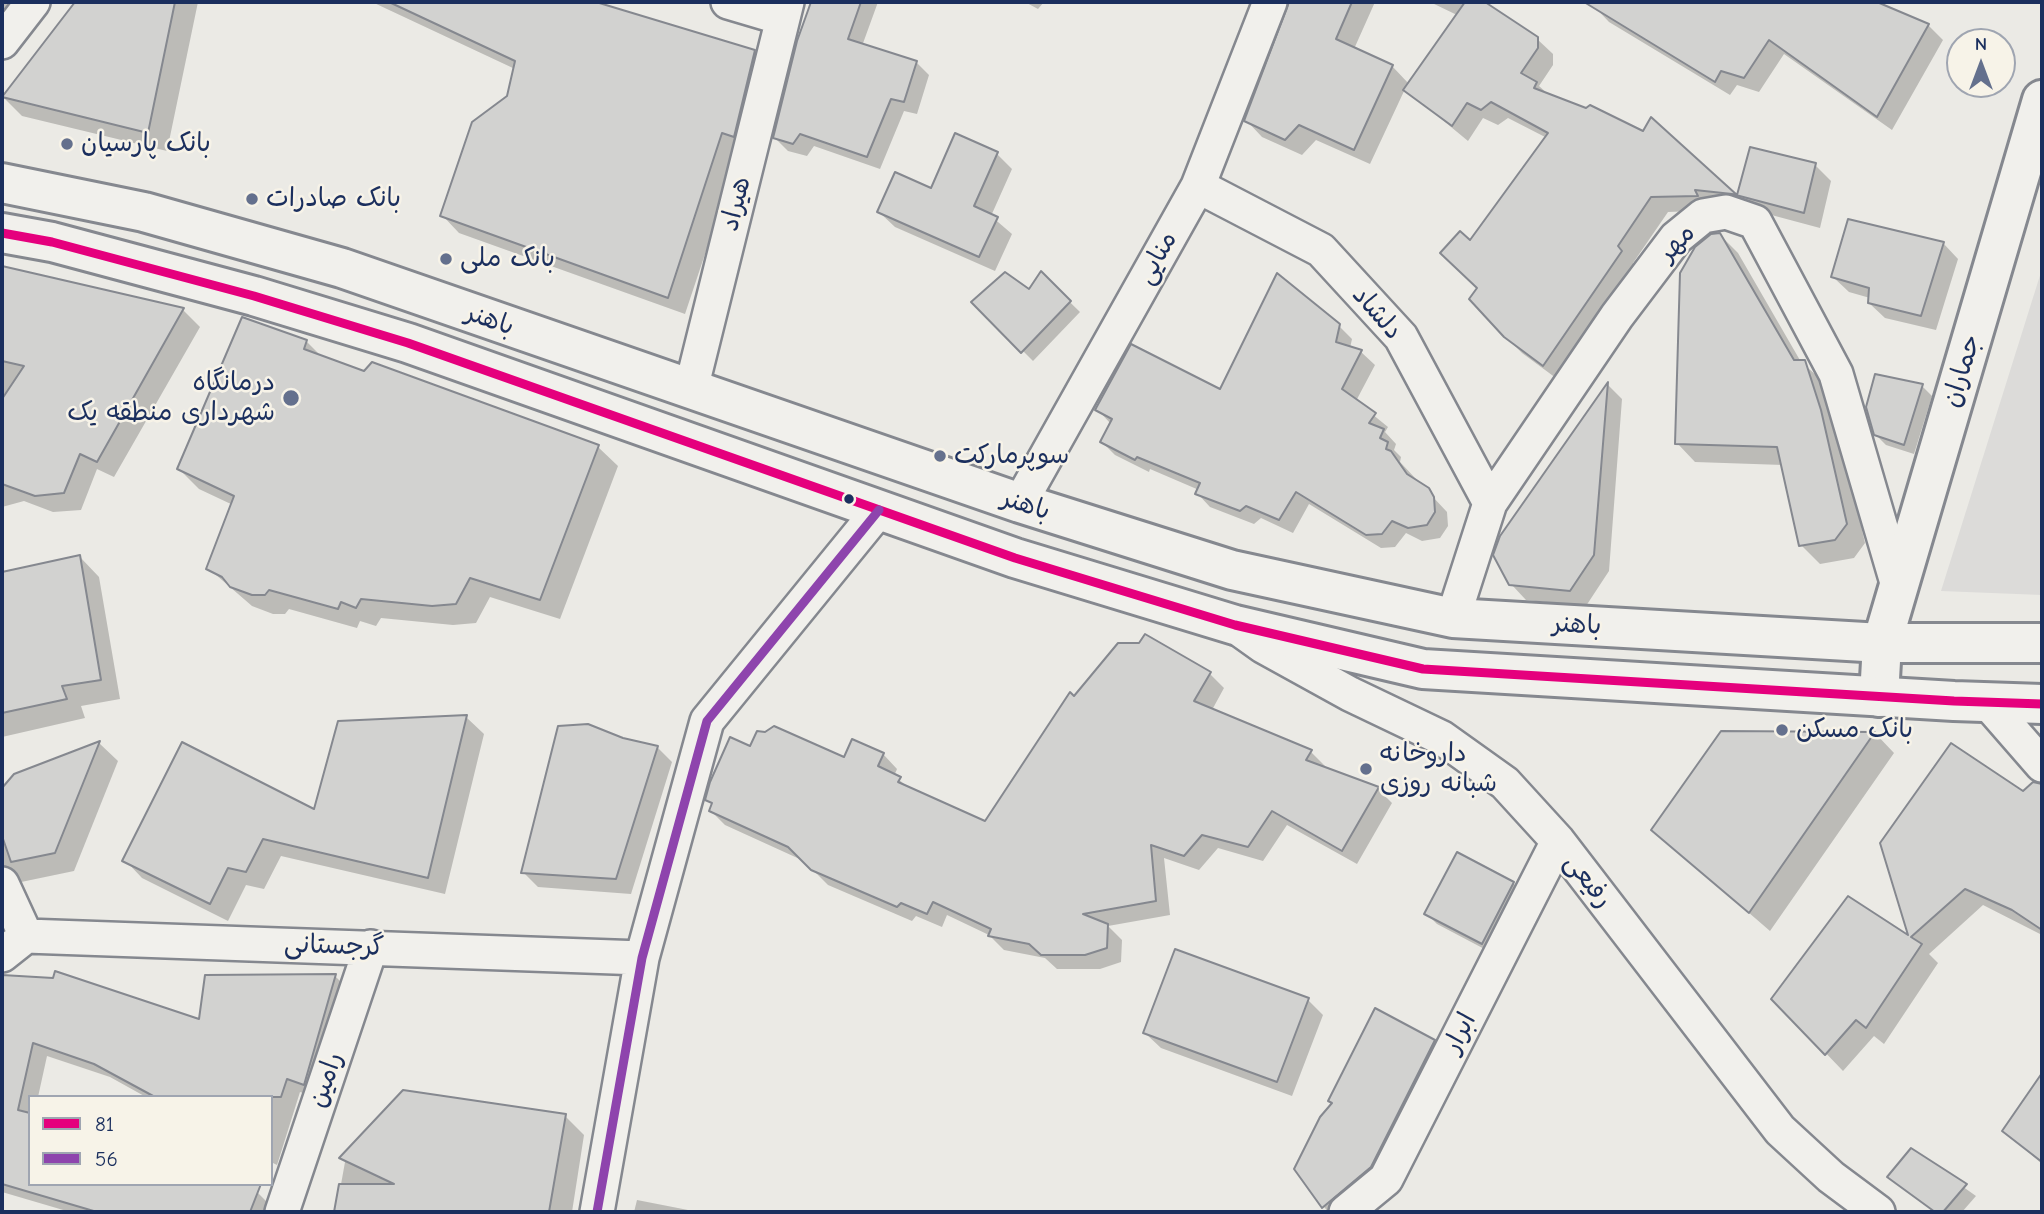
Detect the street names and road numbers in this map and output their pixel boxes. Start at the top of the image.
street label: هیراد [714,174,758,234]
street label: مهر [1652,218,1702,268]
street label: منایی [1130,226,1184,290]
street label: دلشاد [1345,280,1409,346]
street label: باهنر [462,297,518,343]
street label: جماران [1936,331,1988,411]
street label: باهنر [998,483,1054,527]
street label: باهنر [1552,608,1602,642]
street label: رفیعی [1557,848,1619,914]
street label: گرجستانی [283,929,385,963]
street label: ابرار [1437,1008,1483,1058]
street label: رامین [302,1048,350,1112]

